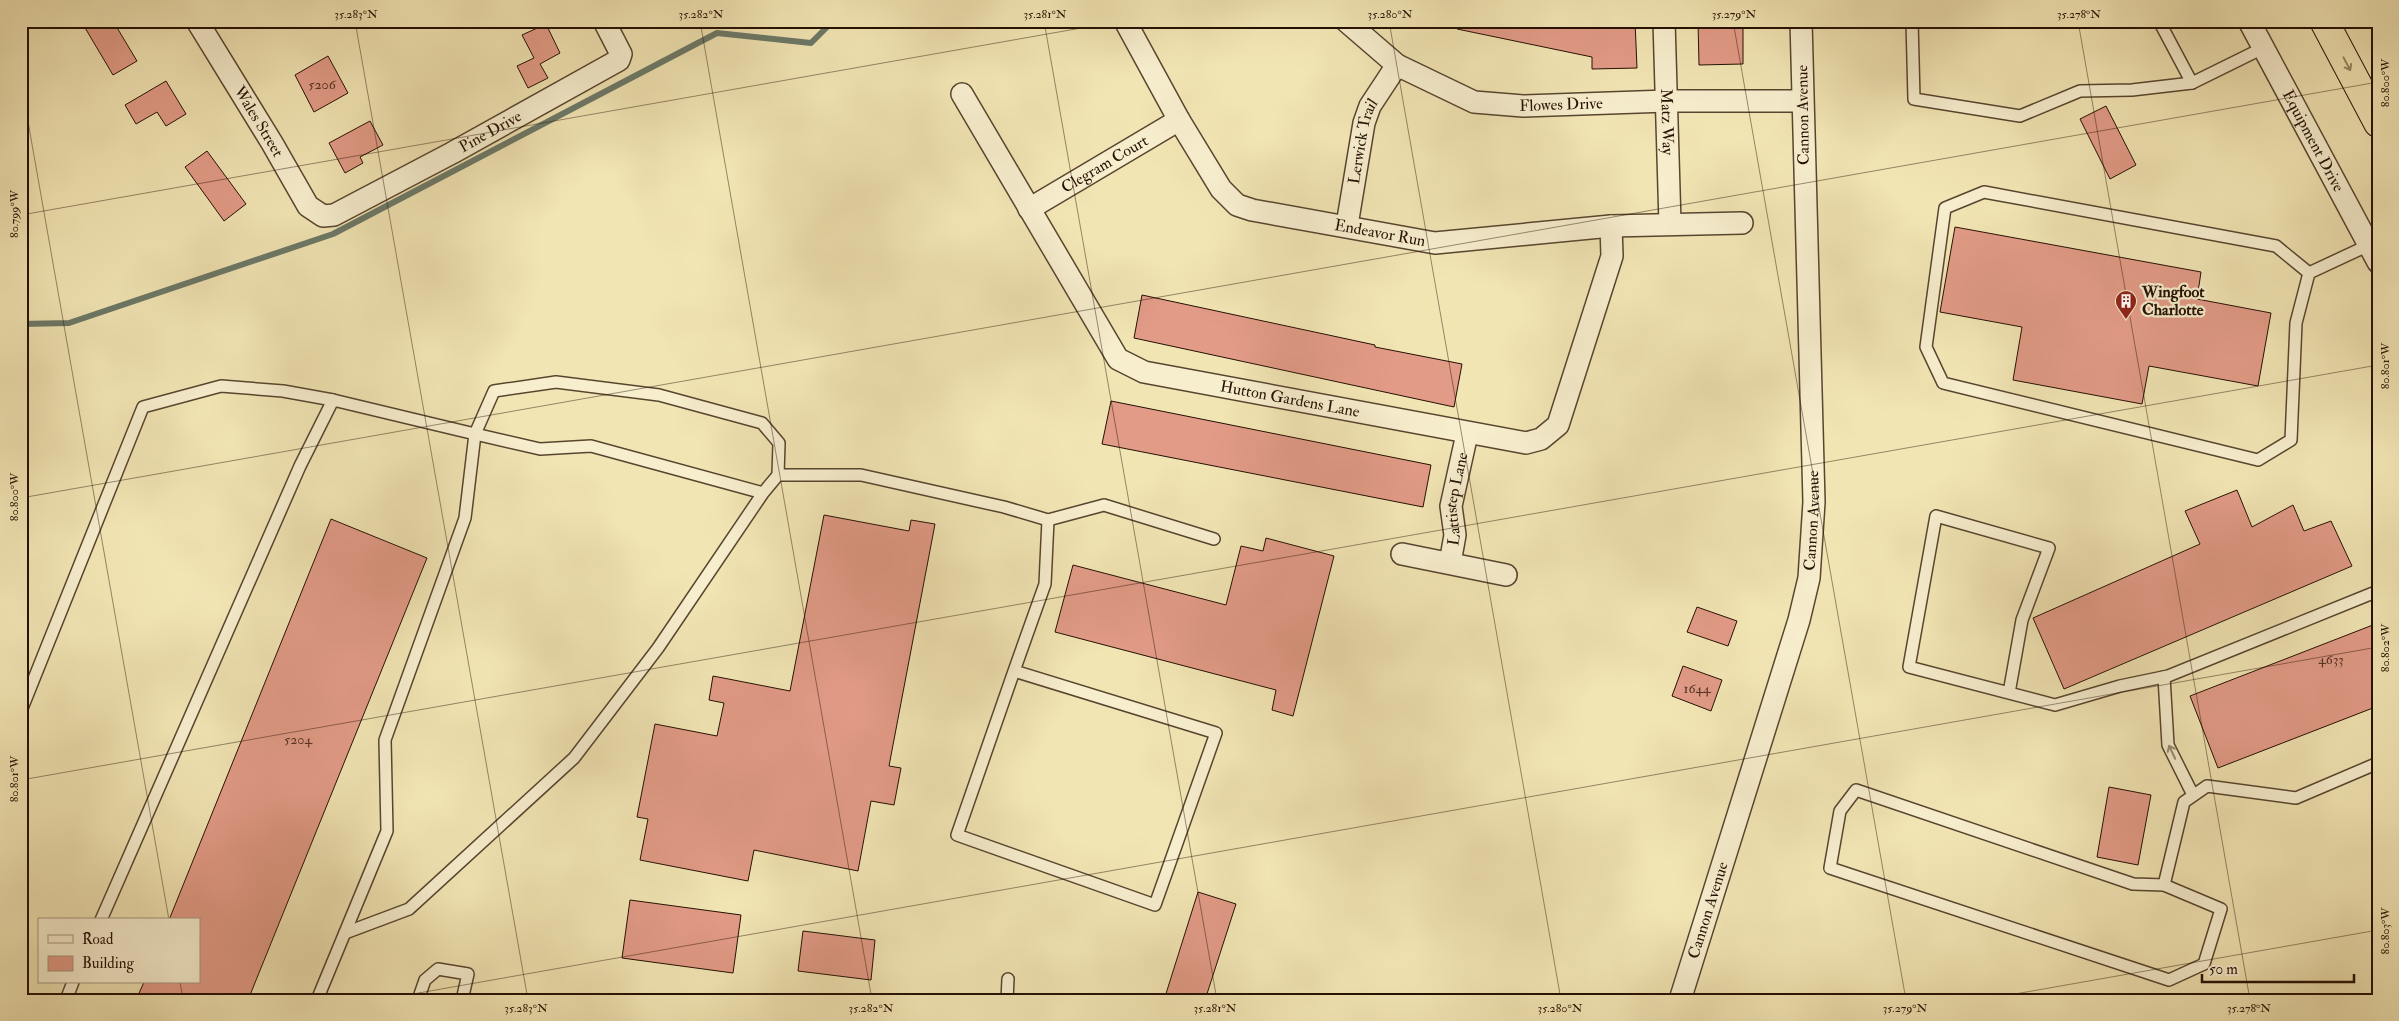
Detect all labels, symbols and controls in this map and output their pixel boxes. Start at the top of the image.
text: 35.283°N [334,7,378,22]
text: 35.282°N [679,7,724,22]
text: 35.281°N [1024,7,1067,22]
text: 35.280°N [1368,7,1413,22]
text: 35.279°N [1712,7,1757,22]
text: 35.278°N [2057,7,2101,22]
one-way arrow [2342,57,2352,72]
text: 80.800°W [2378,58,2393,107]
street label: Cannon Avenue [1792,64,1814,165]
house number: 5206 [308,76,337,93]
street label: Wales Street [229,82,288,161]
street label: Equipment Drive [2278,86,2349,196]
street label: Matz Way [1656,88,1678,157]
street label: Flowes Drive [1519,93,1603,116]
street label: Lerwick Trail [1344,95,1382,186]
street label: Pine Drive [456,106,525,157]
street label: Clegram Court [1058,131,1152,198]
text: 80.799°W [7,189,22,238]
street label: Endeavor Run [1333,215,1427,251]
place label: Wingfoot Charlotte [2141,282,2205,320]
building icon: Wingfoot Charlotte [2114,289,2138,320]
text: 80.801°W [2378,342,2393,389]
street label: Hutton Gardens Lane [1218,376,1362,422]
street label: Lattistep Lane [1441,450,1473,547]
street label: Cannon Avenue [1800,470,1824,571]
text: 80.800°W [7,472,22,521]
text: 80.802°W [2378,623,2393,672]
house number: 4633 [2318,651,2344,668]
house number: 1644 [1683,680,1712,697]
house number: 5204 [284,731,313,748]
one-way arrow [2166,745,2176,760]
text: 80.801°W [7,755,22,802]
street label: Cannon Avenue [1684,859,1733,961]
text: 80.803°W [2378,907,2393,954]
legend [38,918,200,984]
text: Road [82,930,114,949]
scale bar [2202,951,2354,983]
text: Building [82,954,134,973]
text: 50 m [2209,960,2238,979]
text: 35.283°N [504,1001,548,1016]
text: 35.282°N [849,1001,894,1016]
text: 35.281°N [1194,1001,1237,1016]
text: 35.280°N [1538,1001,1583,1016]
text: 35.279°N [1883,1001,1928,1016]
text: 35.278°N [2227,1001,2271,1016]

